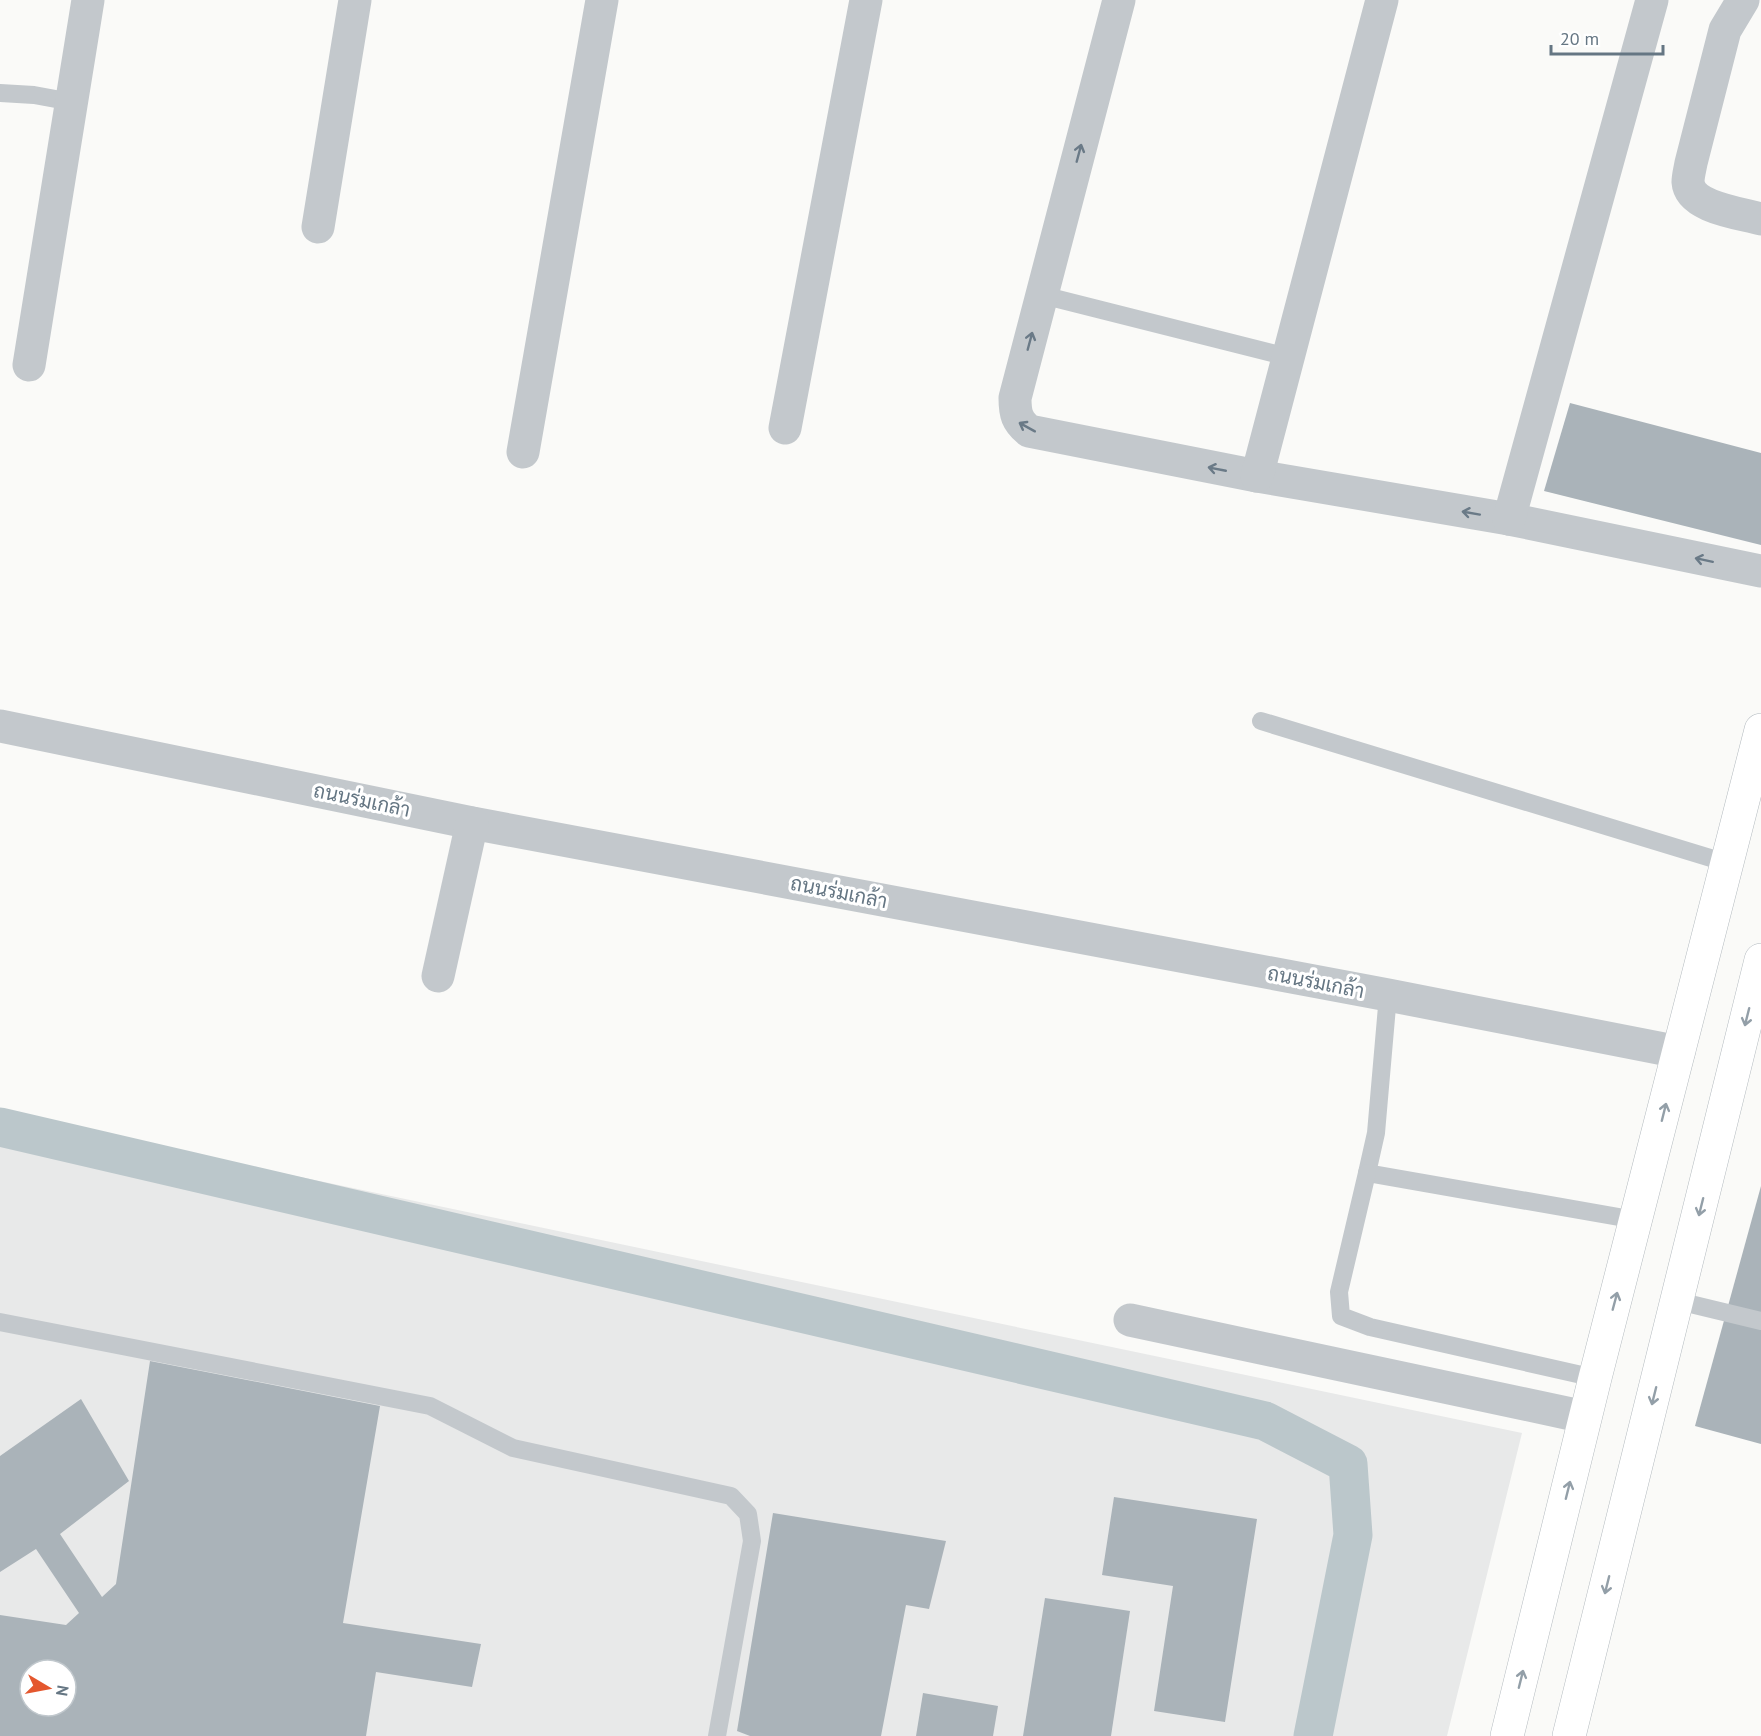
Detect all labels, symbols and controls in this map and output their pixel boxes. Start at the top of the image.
scale bar [1551,18,1664,56]
text: 20 m [1560,27,1599,50]
one-way arrow [1074,144,1085,163]
one-way arrow [1024,332,1036,351]
one-way arrow [1019,421,1036,433]
one-way arrow [1208,462,1227,474]
one-way arrow [1462,507,1482,518]
one-way arrow [1694,553,1713,565]
street label: ถนนร่มเกล้า [311,777,413,823]
street label: ถนนร่มเกล้า [788,870,890,914]
street label: ถนนร่มเกล้า [1265,960,1367,1004]
one-way arrow [1741,1007,1753,1026]
one-way arrow [1658,1103,1670,1122]
one-way arrow [1694,1197,1706,1216]
one-way arrow [1610,1291,1621,1310]
one-way arrow [1648,1386,1660,1405]
one-way arrow [1562,1481,1574,1500]
one-way arrow [1600,1575,1612,1594]
north arrow [18,1658,78,1718]
one-way arrow [1516,1670,1528,1689]
text: N [52,1684,74,1698]

